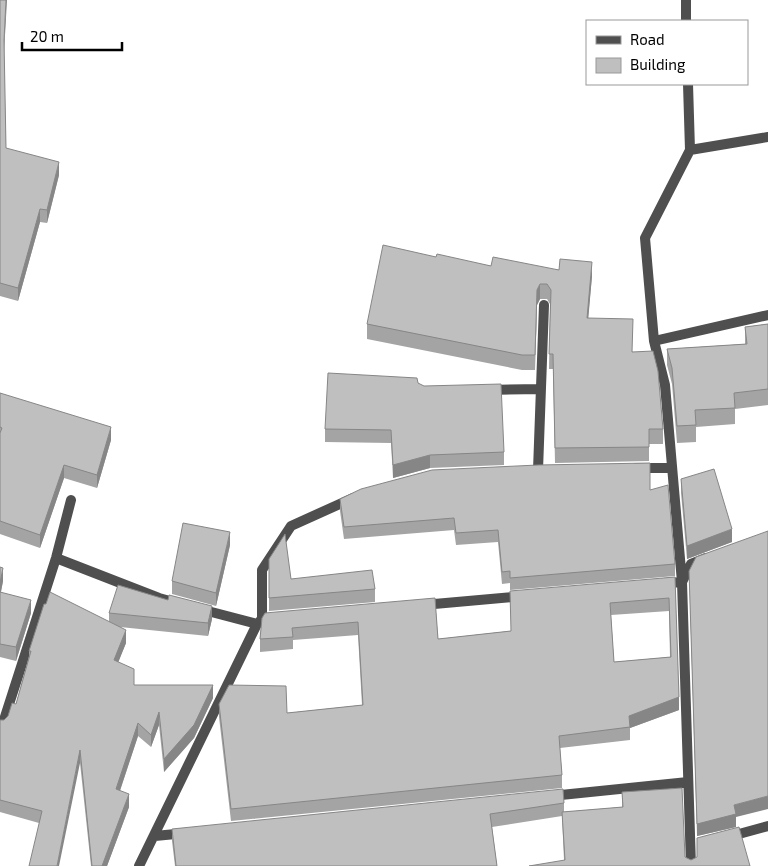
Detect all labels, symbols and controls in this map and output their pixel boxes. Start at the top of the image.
scale bar [22,20,122,52]
legend [586,20,748,85]
text: 20 m [30,27,64,45]
text: Road [630,30,665,48]
text: Building [630,55,686,73]

